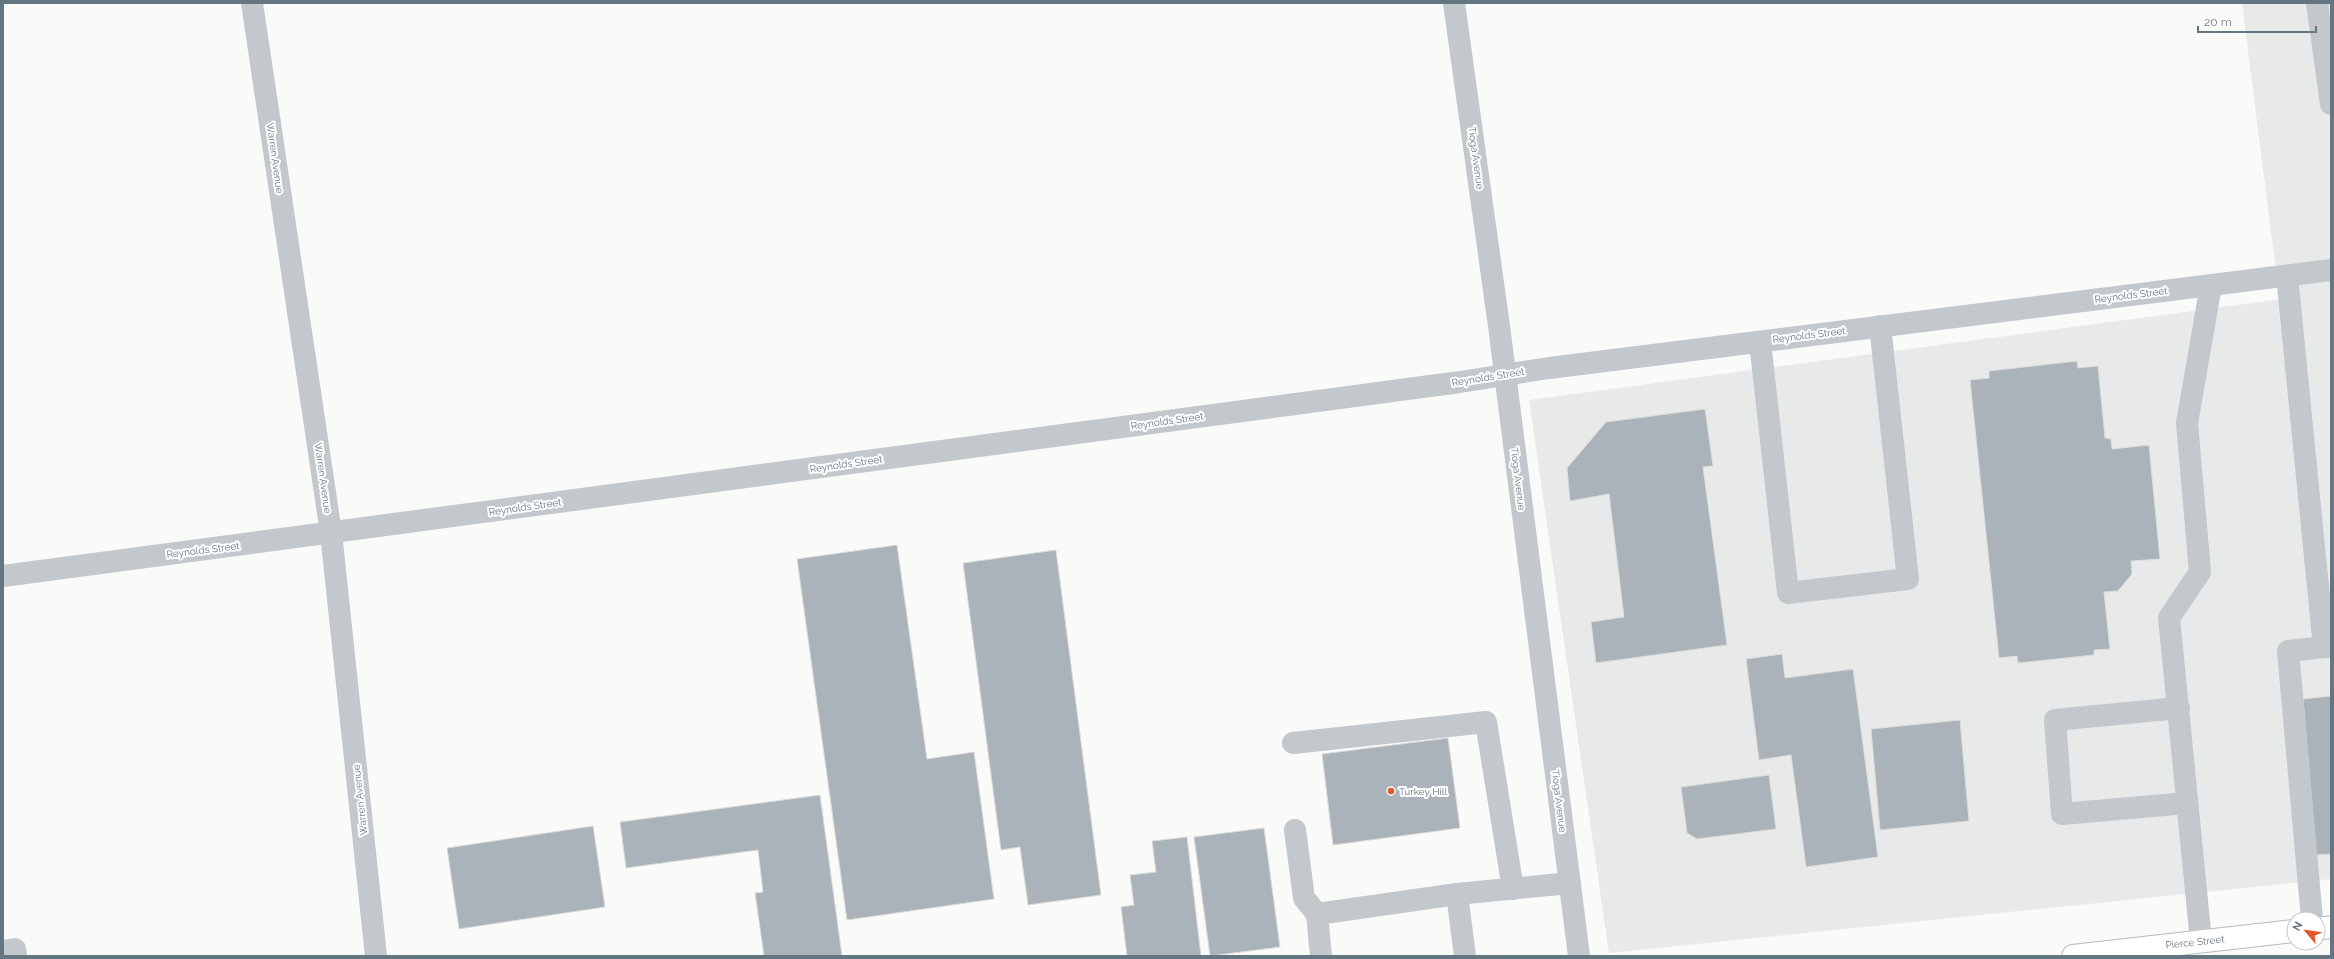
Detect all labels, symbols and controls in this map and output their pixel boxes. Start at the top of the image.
scale bar [2198,8,2316,34]
text: 20 m [2204,15,2232,29]
street label: Warren Avenue [265,122,285,194]
street label: Tioga Avenue [1466,126,1486,190]
street label: Reynolds Street [2094,285,2169,305]
street label: Reynolds Street [1772,325,1847,345]
street label: Reynolds Street [1451,366,1526,388]
street label: Reynolds Street [1130,410,1205,432]
street label: Warren Avenue [313,442,333,514]
street label: Tioga Avenue [1509,447,1527,511]
street label: Reynolds Street [809,453,884,475]
street label: Reynolds Street [488,496,563,518]
street label: Reynolds Street [166,540,241,560]
street label: Warren Avenue [351,764,369,836]
street label: Tioga Avenue [1550,769,1568,833]
marker: Turkey Hill [1386,786,1396,796]
place label: Turkey Hill [1399,786,1447,797]
north arrow [2286,911,2326,951]
text: N [2290,920,2305,933]
street label: Pierce Street [2165,933,2226,951]

